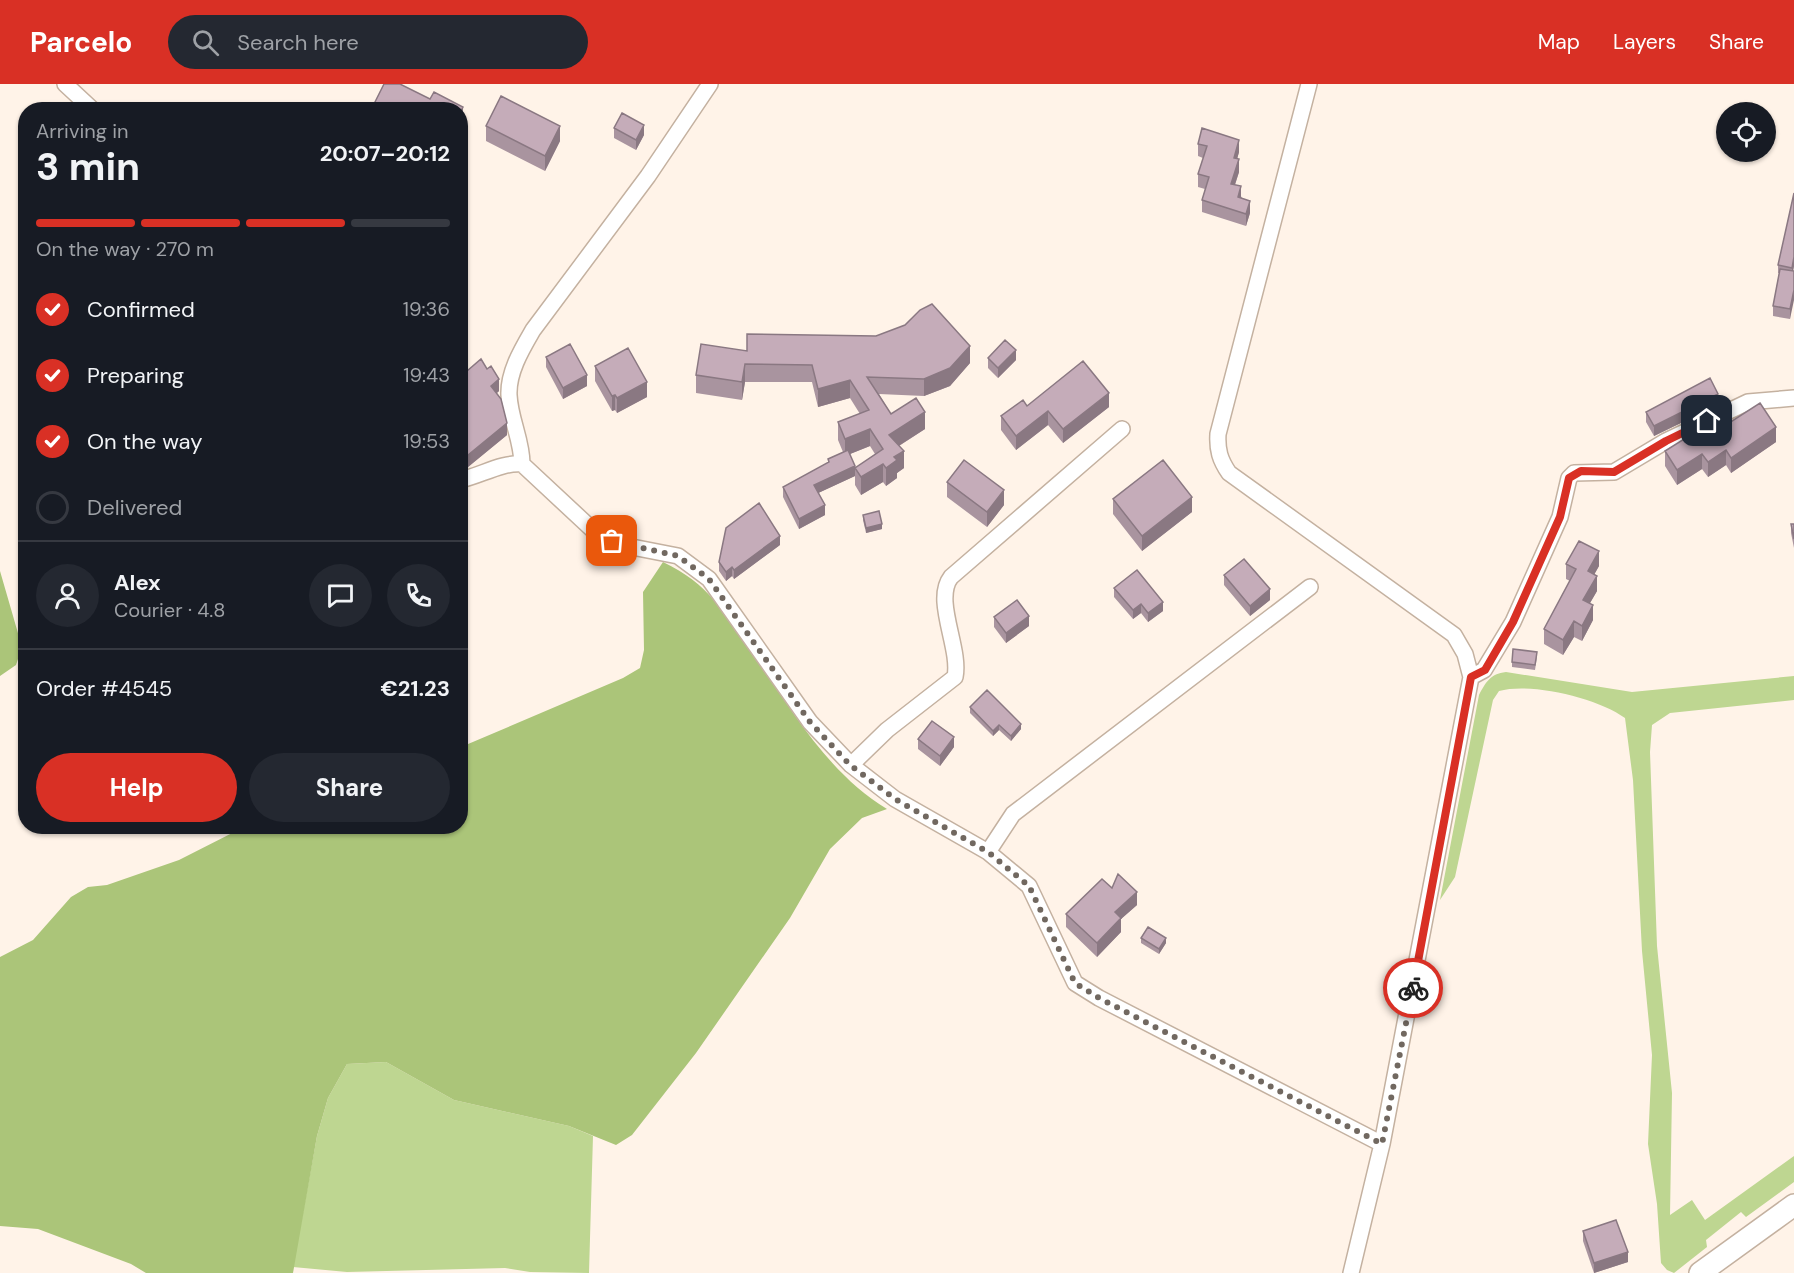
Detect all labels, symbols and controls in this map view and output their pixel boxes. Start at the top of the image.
search box [168,15,588,69]
text: Parcelo [30,24,132,61]
icon: search [189,26,222,59]
text: Search here [237,28,359,57]
text: Map [1538,28,1580,56]
text: Layers [1613,28,1676,56]
text: Share [1709,28,1764,56]
map controls [1716,102,1776,162]
button: locate [1716,102,1776,162]
text: Arriving in [36,118,128,144]
text: 20:07–20:12 [320,139,450,168]
text: 3 min [36,141,140,192]
text: On the way · 270 m [36,236,214,262]
icon: check [36,293,69,326]
text: Confirmed [87,295,195,324]
text: 19:36 [403,296,450,322]
icon: check [36,359,69,392]
text: Preparing [87,361,184,390]
text: 19:43 [403,362,450,388]
pin [1681,395,1732,446]
icon: home [1690,404,1723,437]
icon: check [36,425,69,458]
text: On the way [87,427,202,456]
text: 19:53 [403,428,450,454]
text: Delivered [87,493,182,522]
pin [586,515,637,566]
icon: bag [595,524,628,557]
button: person [36,564,99,627]
button: chat [309,564,372,627]
button: phone [387,564,450,627]
text: Alex [114,568,161,597]
text: Courier · 4.8 [114,597,225,623]
text: Order #4545 [36,674,172,703]
text: €21.23 [380,674,450,703]
button: Help [36,753,237,822]
button: Share [249,753,450,822]
courier [1383,958,1443,1018]
icon: bike [1397,972,1430,1005]

